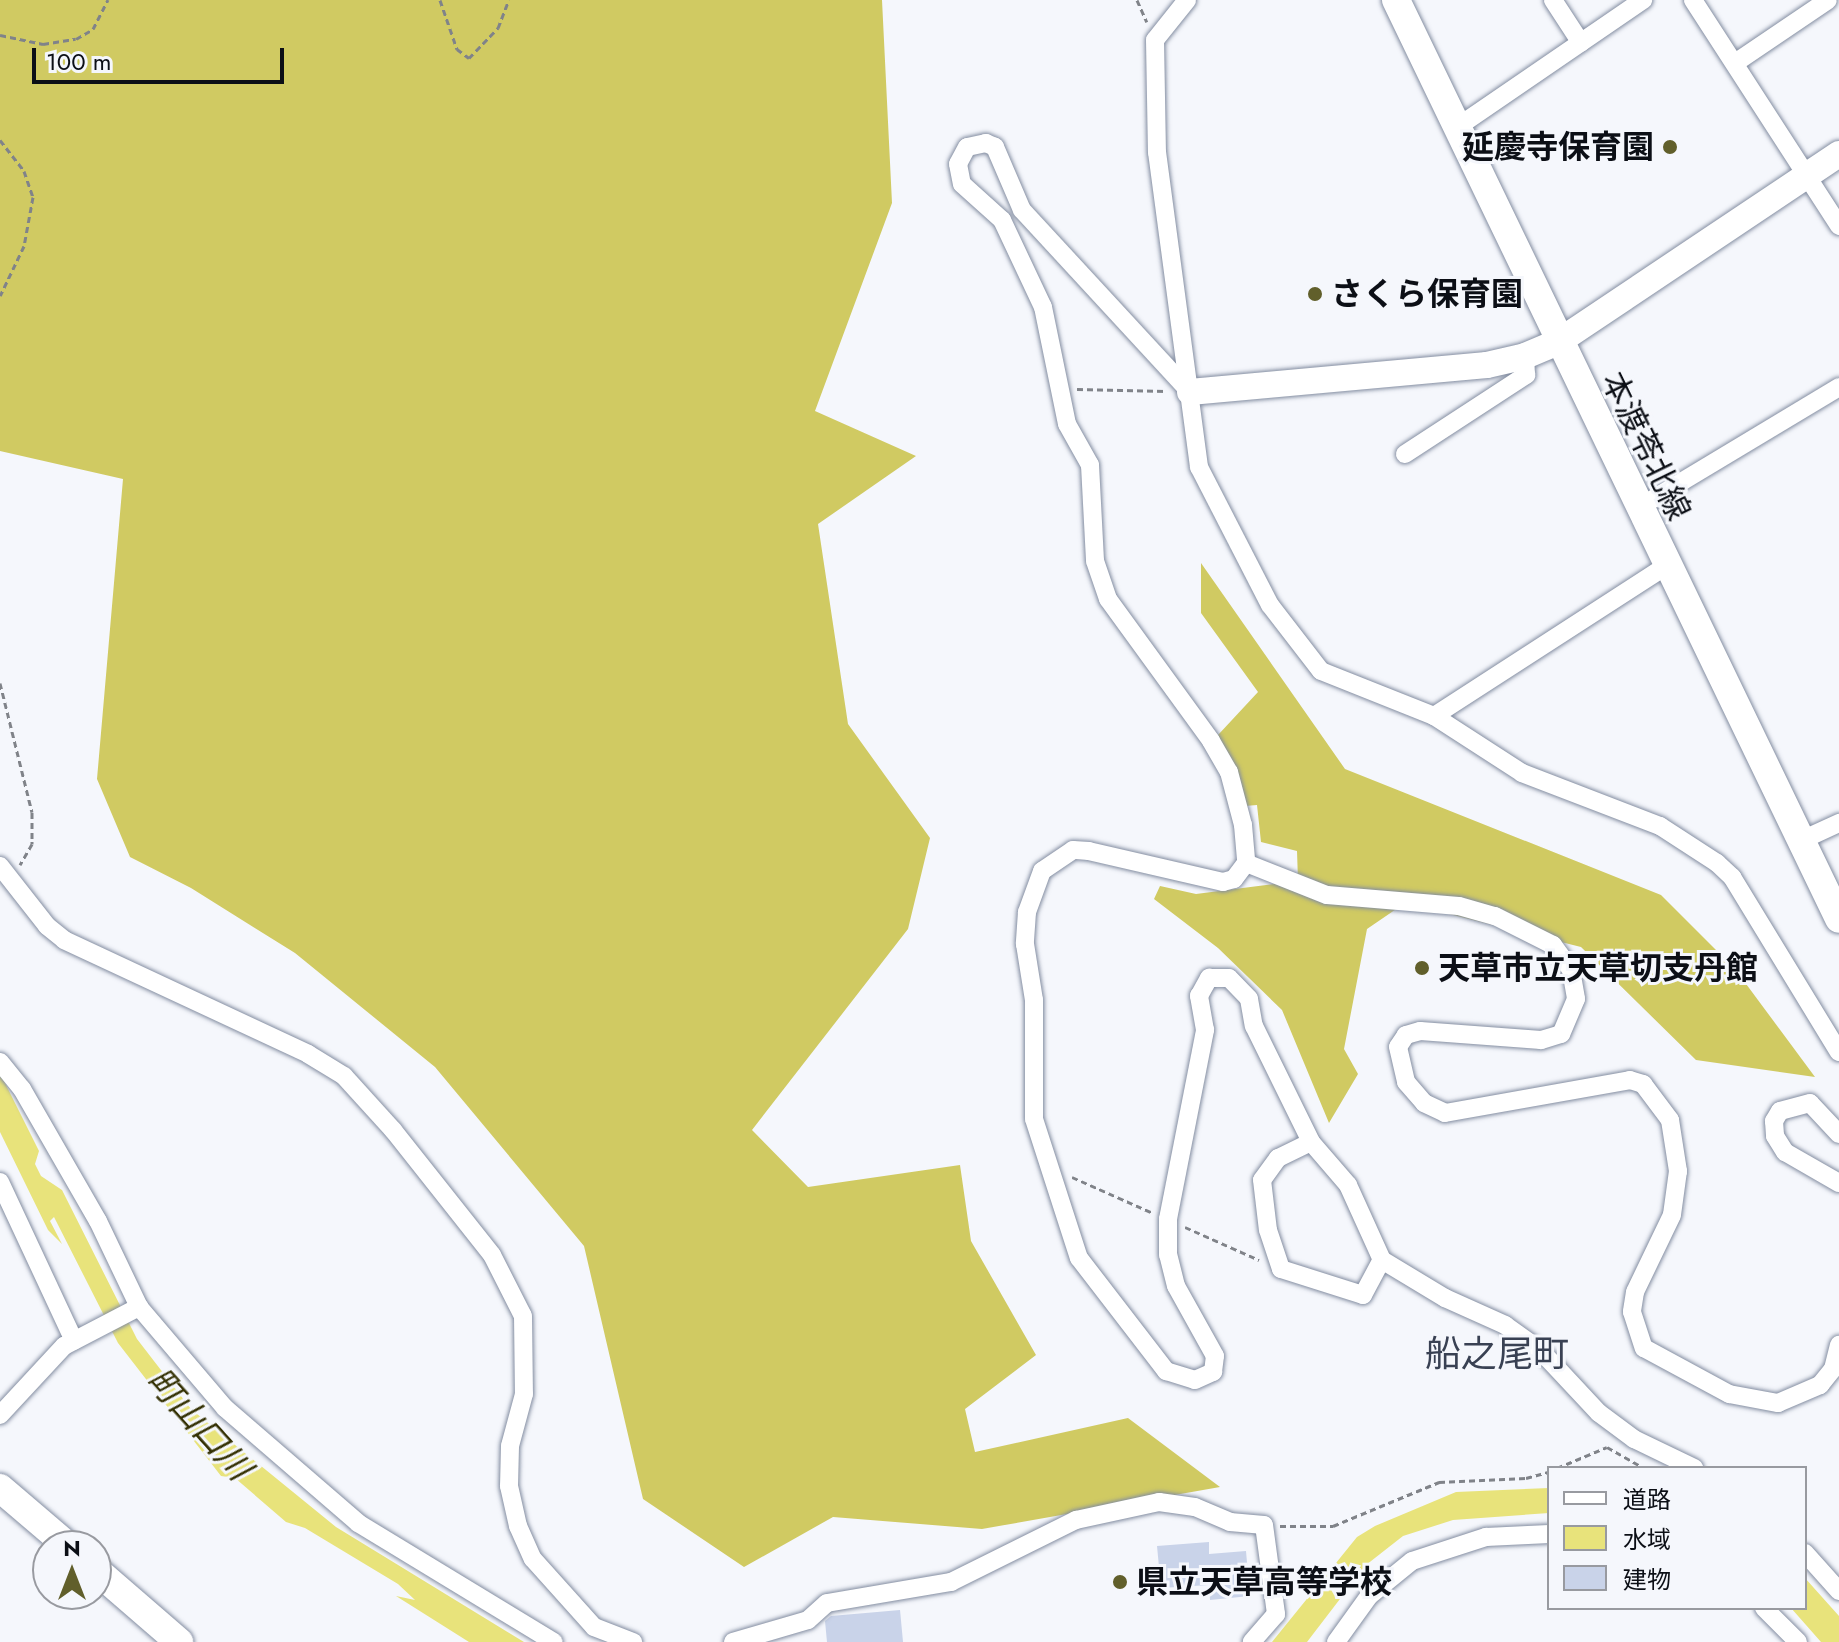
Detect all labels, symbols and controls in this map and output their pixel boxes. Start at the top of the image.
scale bar [36,32,288,82]
text: 100 m [46,44,112,79]
place label: 延慶寺保育園 [1462,128,1654,166]
marker: 延慶寺保育園 [1661,138,1679,156]
place label: さくら保育園 [1331,275,1523,313]
marker: さくら保育園 [1306,285,1324,303]
street label: 本渡苓北線 [1594,366,1698,526]
place label: 天草市立天草切支丹館 [1438,949,1758,987]
marker: 天草市立天草切支丹館 [1413,959,1431,977]
district label: 船之尾町 [1425,1332,1569,1376]
water label: 町山口川 [138,1360,260,1488]
legend [1547,1466,1807,1610]
text: 道路 [1623,1482,1671,1517]
text: 水域 [1623,1522,1671,1557]
north arrow [32,1530,112,1610]
text: N [63,1532,81,1564]
text: 建物 [1623,1562,1671,1597]
place label: 県立天草高等学校 [1136,1563,1392,1601]
marker: 県立天草高等学校 [1111,1573,1129,1591]

